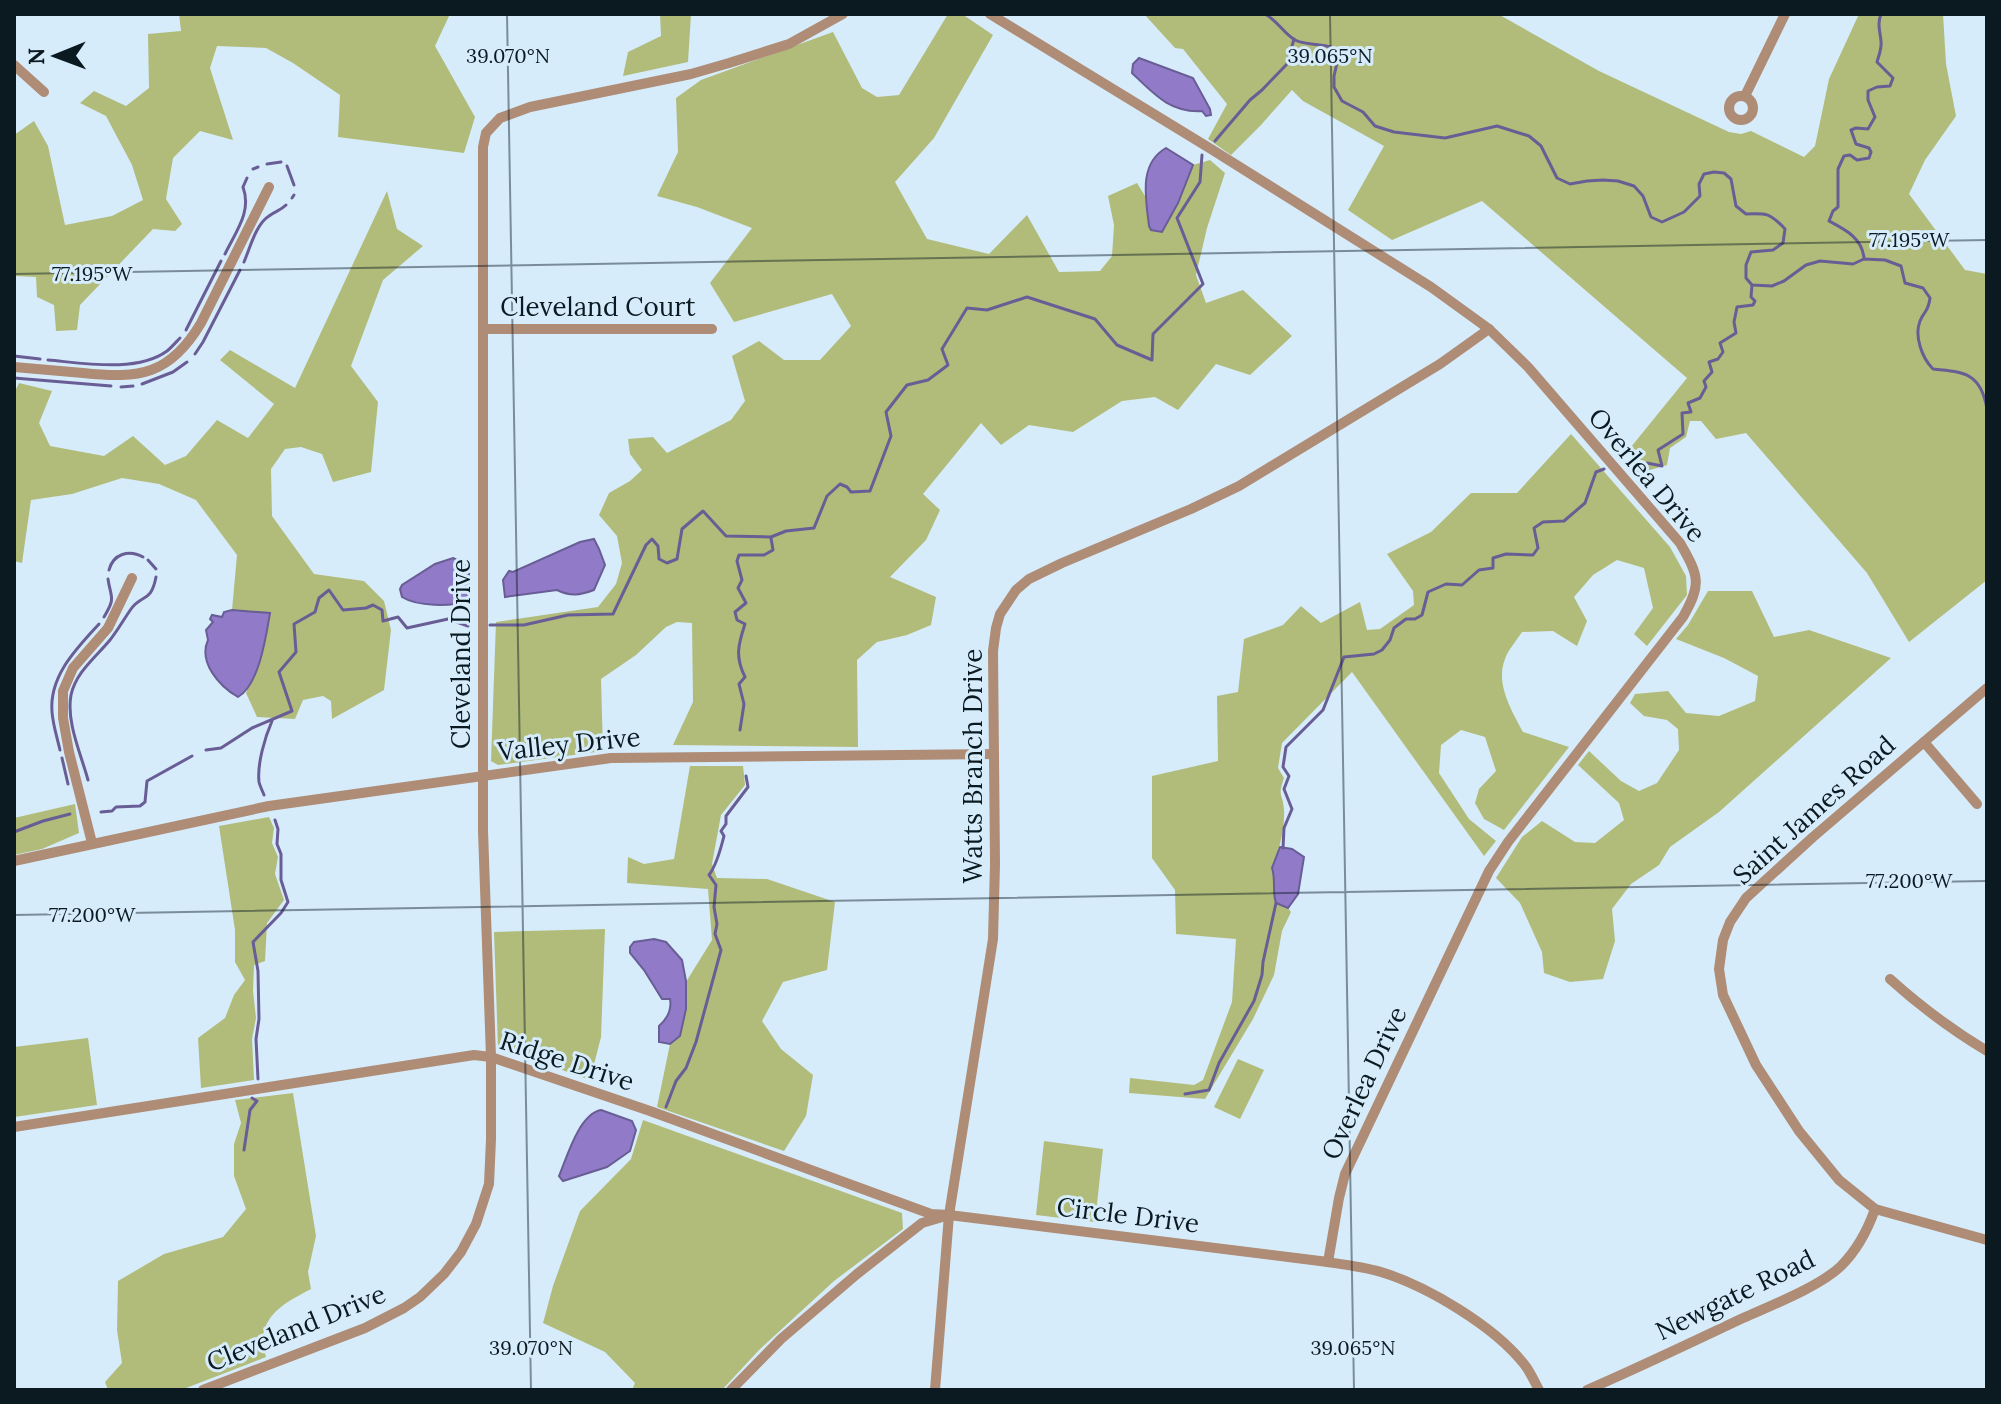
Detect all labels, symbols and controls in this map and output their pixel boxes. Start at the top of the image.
north arrow [16,16,96,96]
text: 39.070°N [466,43,550,68]
text: 39.065°N [1287,43,1373,68]
text: N [22,48,50,65]
text: 77.195°W [1869,227,1950,252]
text: 77.195°W [52,261,133,286]
street label: Cleveland Court [500,290,696,323]
street label: Overlea Drive [1582,401,1713,549]
street label: Cleveland Drive [444,559,477,749]
street label: Watts Branch Drive [956,649,989,883]
street label: Valley Drive [495,720,642,768]
street label: Saint James Road [1726,728,1902,891]
text: 77.200°W [1866,868,1953,893]
text: 77.200°W [49,902,136,927]
street label: Overlea Drive [1314,1001,1413,1165]
street label: Ridge Drive [496,1023,639,1098]
street label: Circle Drive [1055,1189,1201,1240]
street label: Newgate Road [1650,1242,1820,1347]
street label: Cleveland Drive [202,1277,390,1378]
text: 39.070°N [489,1335,573,1360]
text: 39.065°N [1310,1335,1396,1360]

